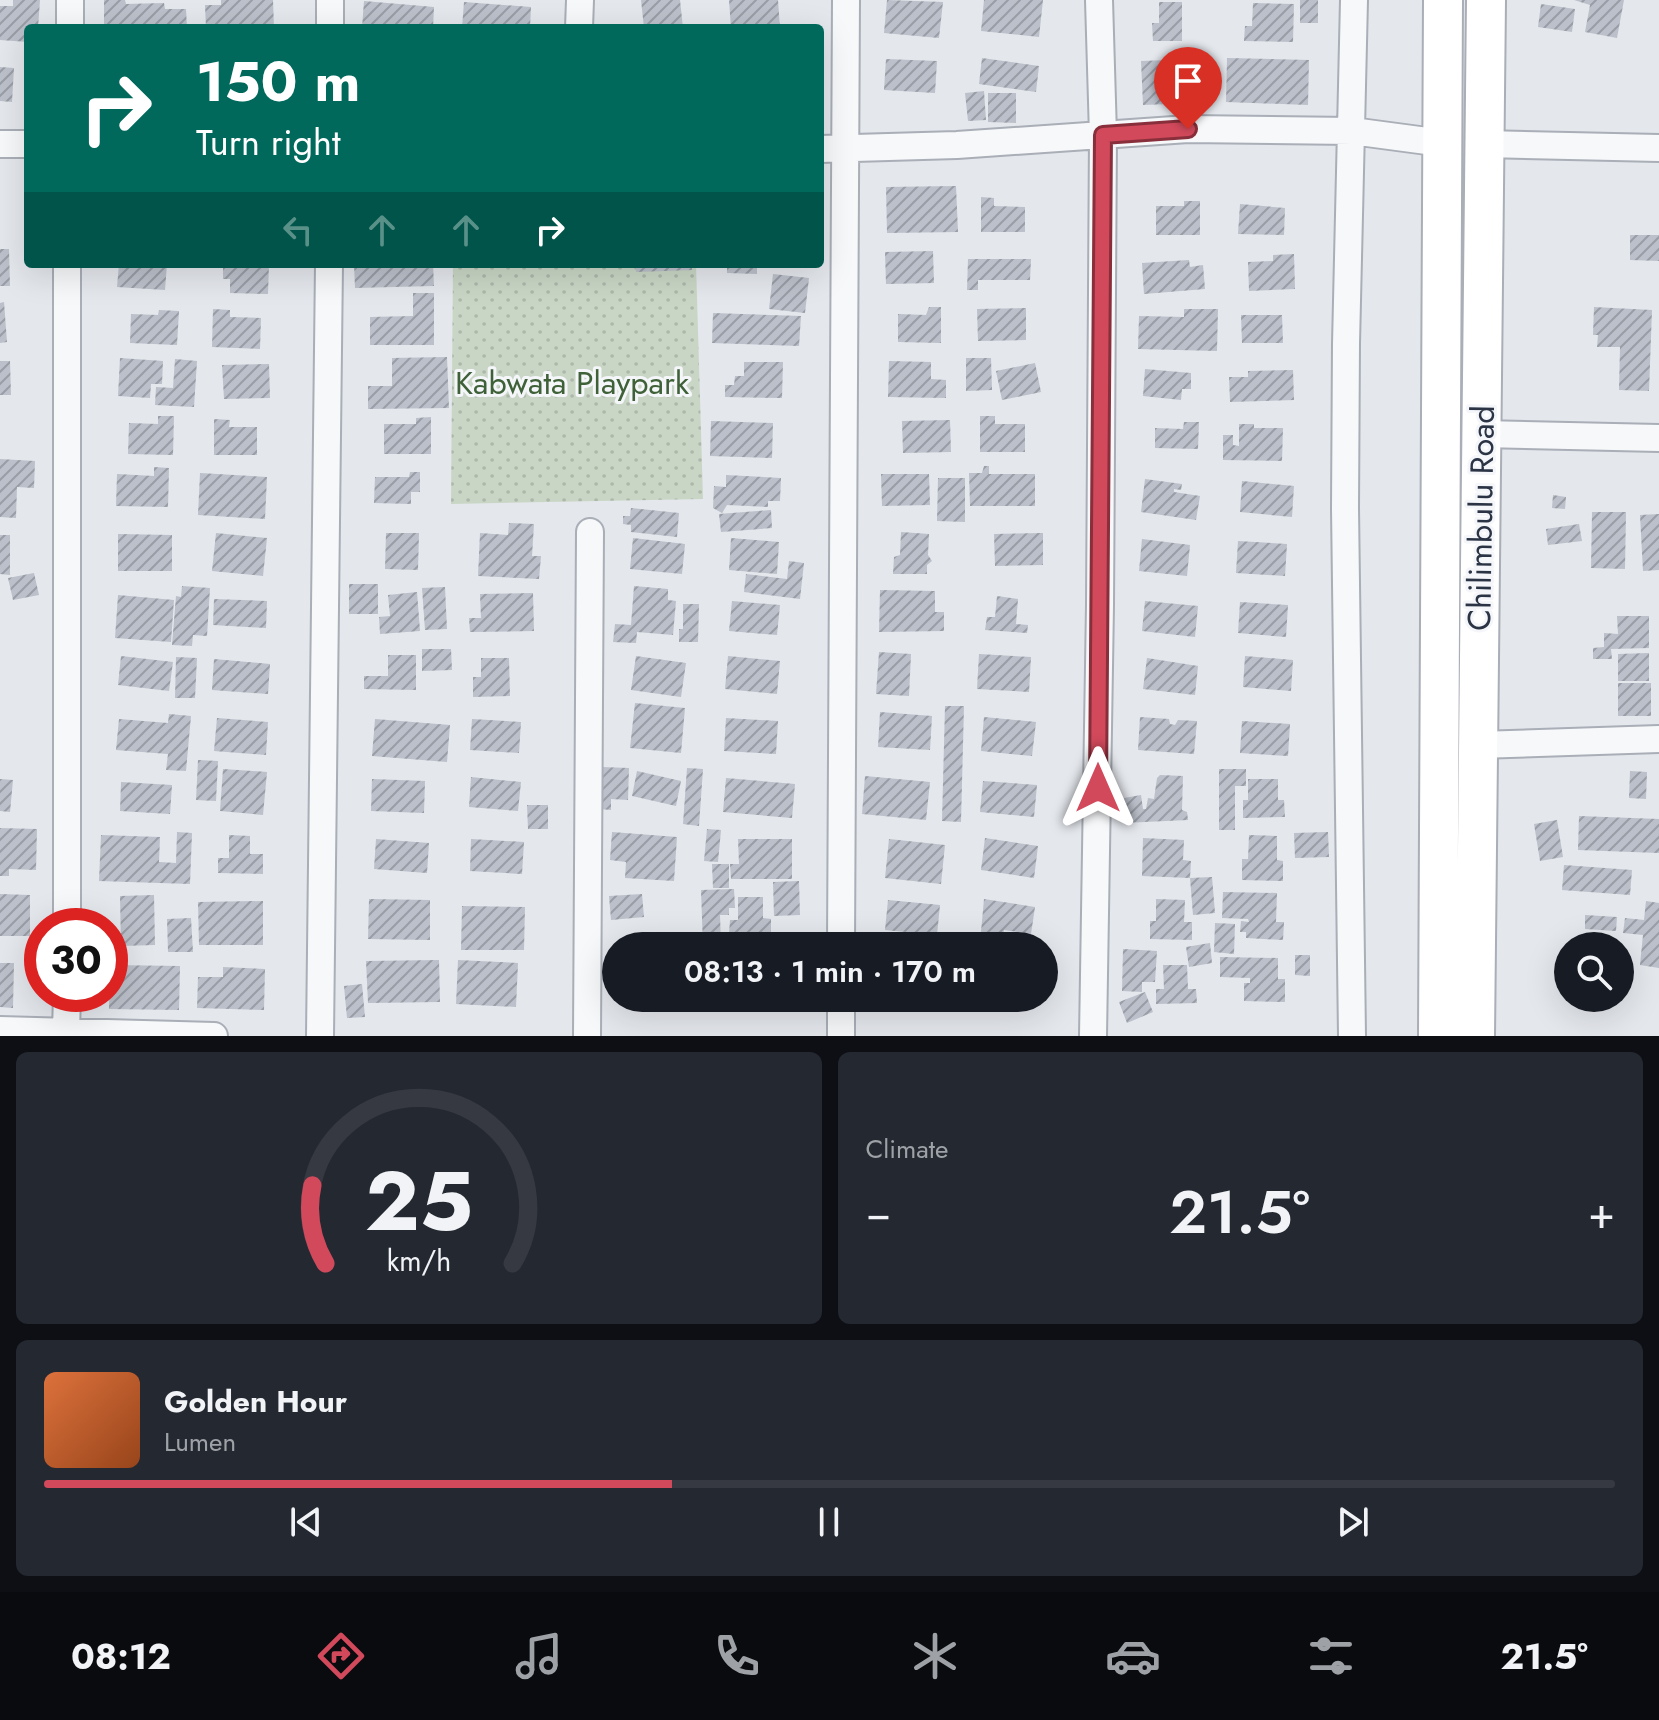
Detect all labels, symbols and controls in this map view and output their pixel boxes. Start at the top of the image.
text: 150 m [196,41,360,122]
pin [1154,47,1222,129]
icon: right [64,56,168,160]
icon: arrive [1166,59,1210,103]
text: Turn right [196,116,341,168]
icon: left [276,208,320,252]
icon: ahead [360,208,404,252]
icon: ahead [444,208,488,252]
icon: right [528,208,572,252]
park label: Kabwata Playpark [455,360,690,406]
street label: Chilimbulu Road [1456,405,1506,631]
position arrow [1056,746,1140,830]
speed limit sign: 30 [24,908,128,1012]
map controls [1554,932,1634,1012]
button: search [1554,932,1634,1012]
text: 08:13 · 1 min · 170 m [684,950,976,993]
text: Climate [866,1130,948,1168]
text: 25 [365,1141,473,1261]
text: 21.5° [1169,1169,1310,1256]
text: − [866,1181,891,1245]
text: + [1588,1181,1615,1245]
text: km/h [386,1240,451,1282]
text: Golden Hour [164,1380,347,1423]
text: Lumen [164,1423,236,1461]
icon: previous [284,1500,328,1544]
icon: pause [807,1500,851,1544]
icon: next [1331,1500,1375,1544]
icon: directions [313,1628,369,1684]
icon: music [511,1628,567,1684]
icon: phone [709,1628,765,1684]
icon: climate [907,1628,963,1684]
icon: car [1105,1628,1161,1684]
icon: filters [1303,1628,1359,1684]
text: 08:12 [71,1630,171,1682]
text: 21.5° [1500,1630,1588,1682]

